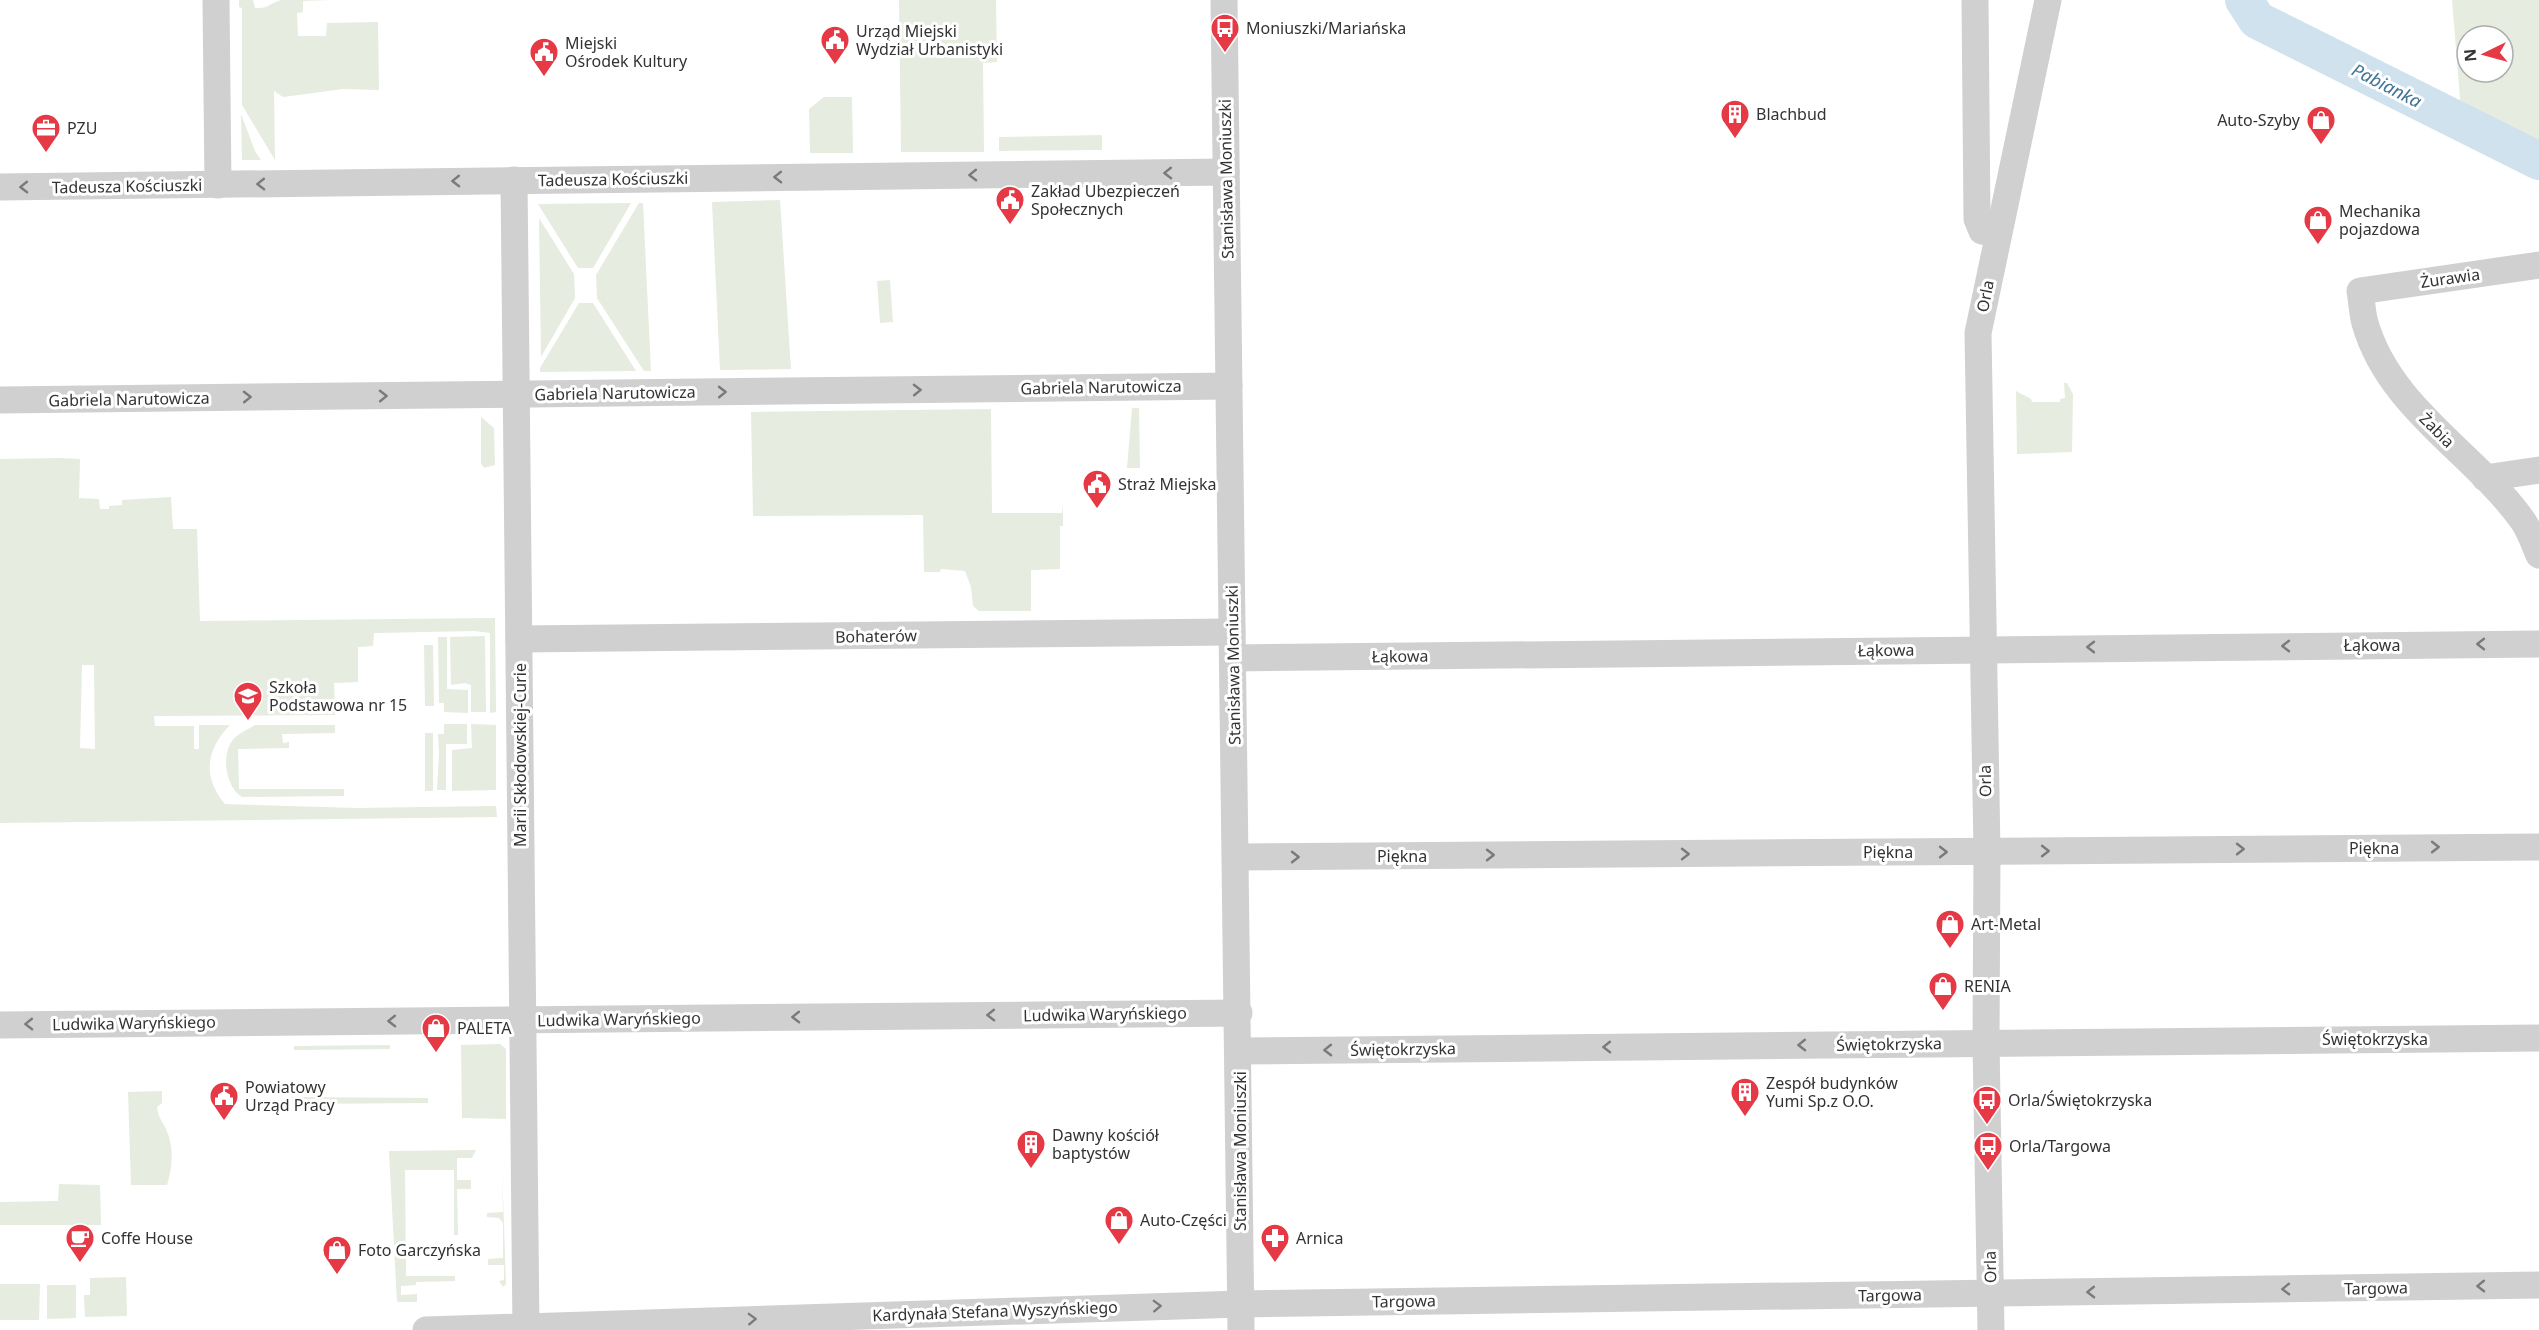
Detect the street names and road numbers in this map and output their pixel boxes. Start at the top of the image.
street label: Stanisława Moniuszki [1214,99,1238,259]
street label: Tadeusza Kościuszki [538,167,688,191]
street label: Tadeusza Kościuszki [52,174,202,198]
street label: Żurawia [2419,263,2481,293]
street label: Orla [1971,278,1999,314]
street label: Gabriela Narutowicza [1020,375,1182,399]
street label: Gabriela Narutowicza [534,381,696,405]
street label: Gabriela Narutowicza [48,387,210,411]
street label: Żabia [2415,408,2459,452]
street label: Stanisława Moniuszki [1221,585,1245,745]
street label: Bohaterów [835,624,918,648]
street label: Łąkowa [2344,634,2400,656]
street label: Łąkowa [1857,639,1915,661]
street label: Łąkowa [1371,645,1429,667]
street label: Marii Skłodowskiej-Curie [509,663,531,847]
street label: Orla [1974,765,1996,797]
street label: Piękna [2349,837,2399,859]
street label: Piękna [1863,841,1913,863]
street label: Piękna [1377,845,1427,867]
street label: Ludwika Waryńskiego [1023,1002,1187,1026]
street label: Ludwika Waryńskiego [537,1007,701,1031]
street label: Ludwika Waryńskiego [52,1011,216,1035]
street label: Świętokrzyska [2322,1028,2428,1050]
street label: Świętokrzyska [1836,1032,1942,1056]
street label: Świętokrzyska [1350,1037,1456,1061]
street label: Stanisława Moniuszki [1229,1071,1251,1231]
street label: Orla [1979,1251,2001,1283]
street label: Targowa [2344,1276,2408,1300]
street label: Targowa [1858,1283,1922,1307]
street label: Targowa [1372,1289,1436,1313]
street label: Kardynała Stefana Wyszyńskiego [872,1296,1118,1326]

